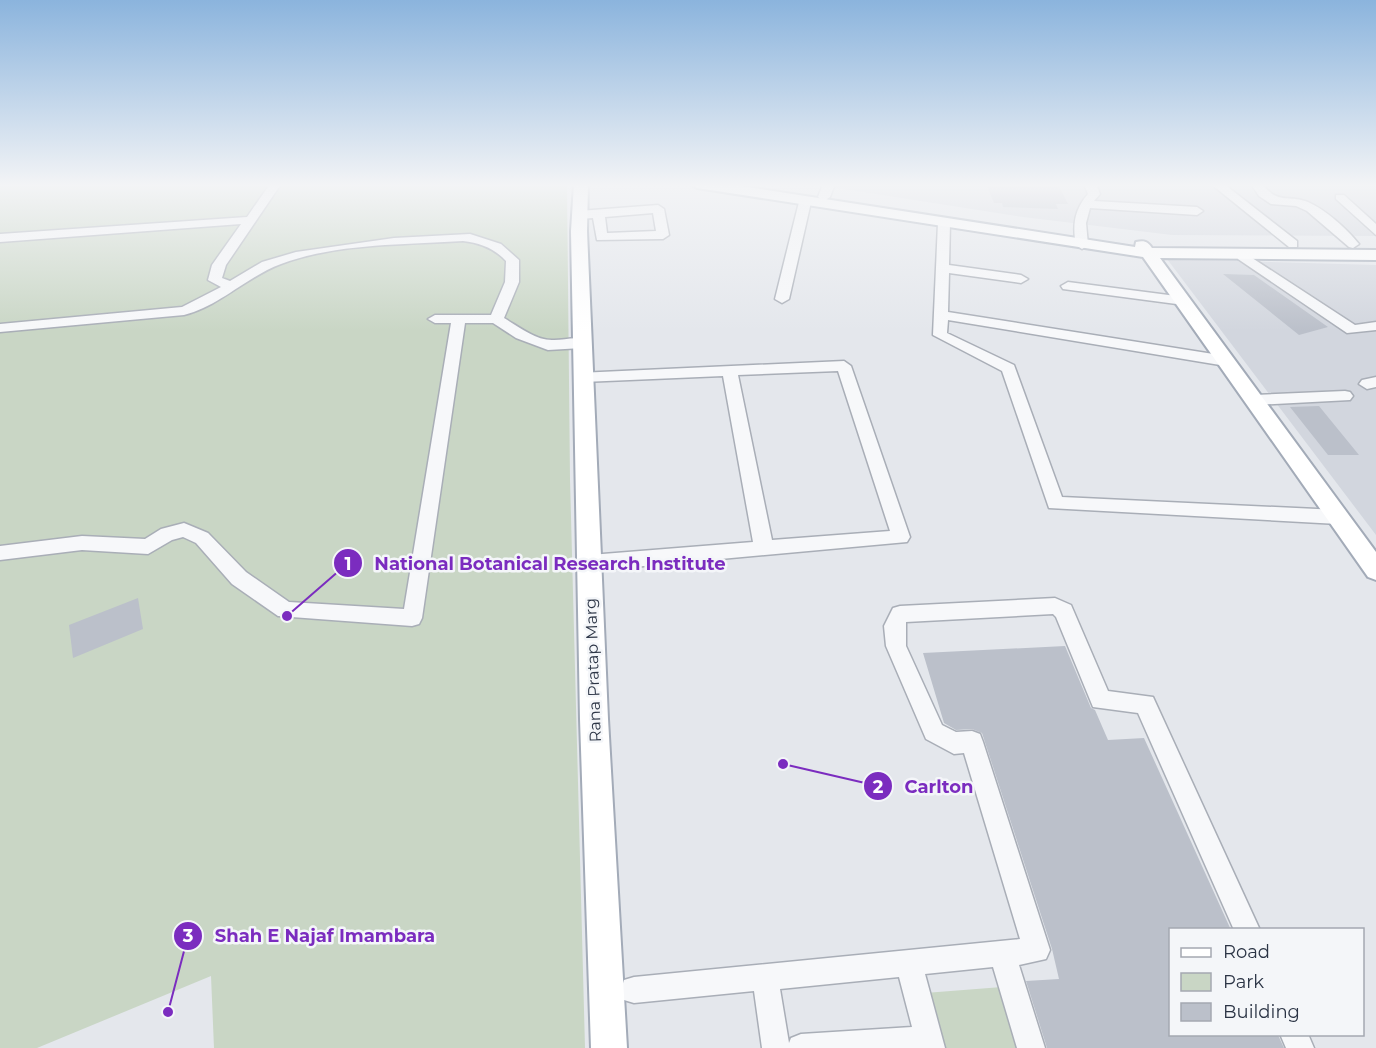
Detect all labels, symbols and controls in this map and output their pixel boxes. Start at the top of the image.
callout: National Botanical Research Institute [333,545,738,581]
text: 1 [344,553,352,575]
text: National Botanical Research Institute [374,553,726,575]
street label: Rana Pratap Marg [581,598,605,742]
callout: Carlton [863,768,986,804]
text: 2 [873,776,884,798]
text: Carlton [905,776,973,798]
callout: Shah E Najaf Imambara [173,918,447,954]
text: 3 [182,925,194,947]
text: Shah E Najaf Imambara [215,925,435,947]
legend [1169,928,1364,1036]
text: Road [1223,941,1270,963]
text: Park [1223,971,1264,993]
text: Building [1223,1001,1300,1023]

